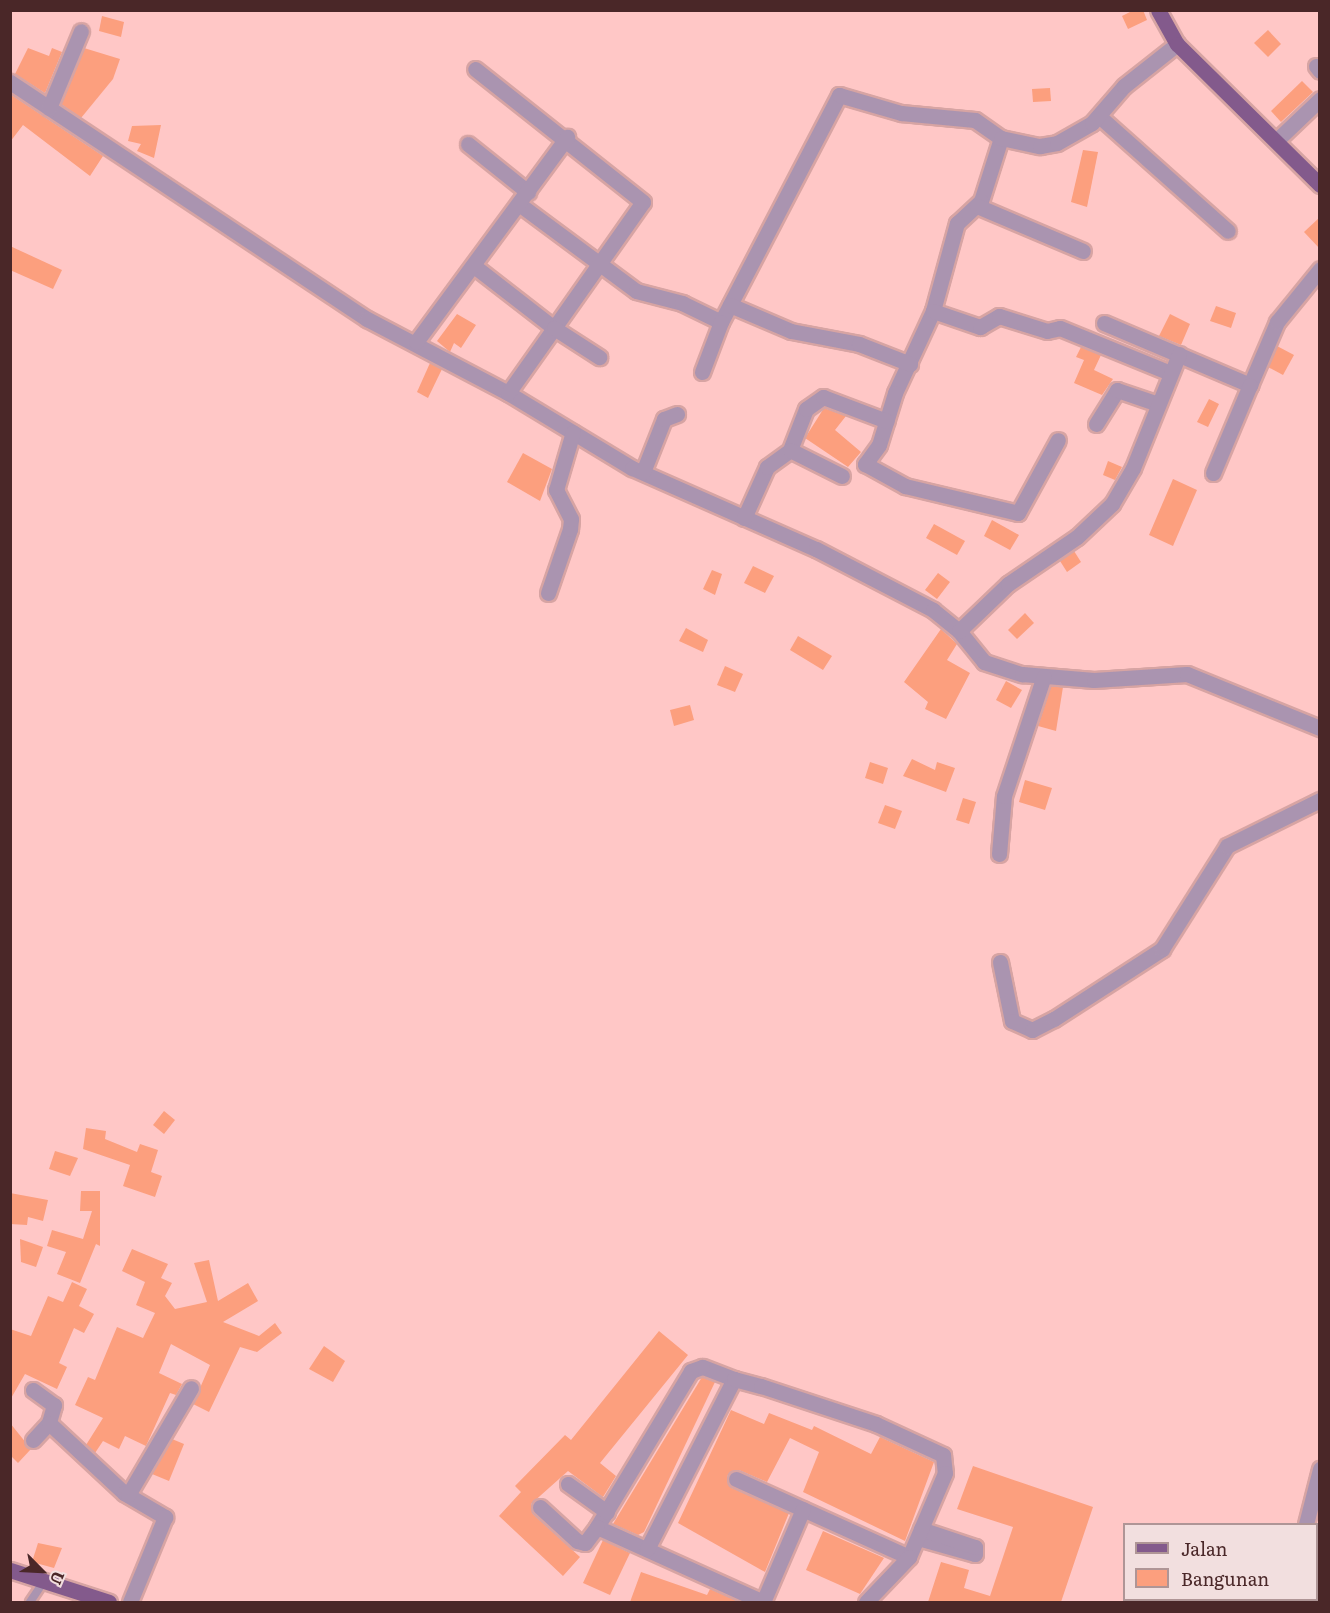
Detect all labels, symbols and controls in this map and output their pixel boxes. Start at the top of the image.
legend [1123,1523,1318,1601]
text: Jalan [1181,1535,1227,1562]
north arrow [12,1541,72,1601]
text: Bangunan [1181,1565,1269,1592]
text: U [45,1568,72,1589]

